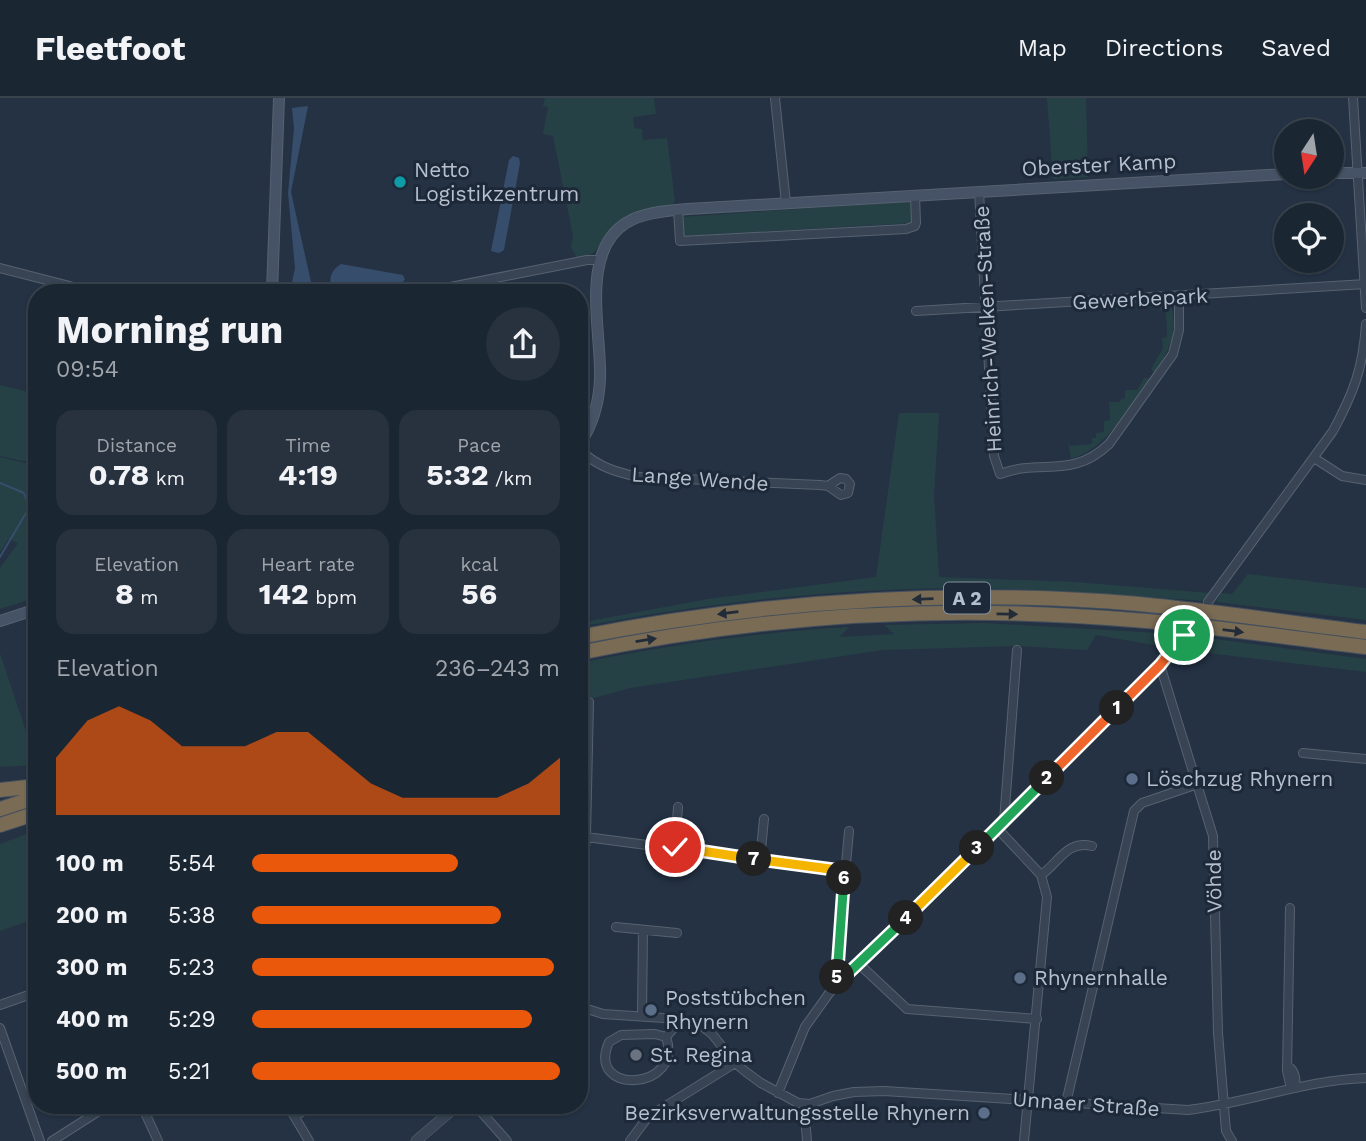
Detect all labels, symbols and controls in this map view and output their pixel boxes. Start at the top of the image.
text: Fleetfoot [35,29,186,68]
text: Map [1018,34,1067,62]
text: Directions [1105,34,1223,62]
text: Saved [1261,34,1331,62]
north arrow [1274,119,1344,189]
map controls [1274,119,1344,273]
street label: Oberster Kamp [1021,148,1177,181]
place label: Netto Logistikzentrum [414,157,579,206]
marker: Netto Logistikzentrum [392,174,408,190]
button: locate [1274,203,1344,273]
street label: Heinrich-Welken-Straße [969,205,1006,453]
street label: Gewerbepark [1072,282,1209,315]
button: share [486,307,560,381]
text: Morning run [56,308,283,352]
text: 09:54 [56,356,119,383]
text: Distance [96,434,177,457]
text: Time [285,434,331,457]
text: Pace [457,434,501,457]
text: 0.78 [89,457,149,492]
text: 4:19 [278,457,338,492]
text: 5:32 [426,457,489,492]
street label: Lange Wende [631,461,769,496]
text: km [149,467,185,490]
text: /km [489,467,532,490]
text: Elevation [94,553,179,576]
text: Heart rate [261,553,355,576]
text: kcal [461,553,498,576]
text: 8 [115,576,134,611]
text: 142 [259,576,309,611]
text: 56 [461,576,497,611]
road number: A 2 [944,583,990,614]
text: m [134,586,158,609]
text: bpm [309,586,357,609]
one-way arrow [912,593,934,604]
pin [1154,605,1214,665]
one-way arrow [717,608,739,619]
one-way arrow [996,608,1018,619]
icon: arrive [1165,616,1203,654]
one-way arrow [1222,625,1244,636]
one-way arrow [635,634,657,645]
text: Elevation [56,655,159,682]
text: 236–243 m [435,655,560,682]
pin: 1 [1100,690,1134,726]
text: 1 [1112,696,1121,719]
pin: 2 [1030,760,1064,796]
text: 2 [1041,766,1052,789]
place label: Löschzug Rhynern [1146,766,1333,791]
marker: Löschzug Rhynern [1124,771,1140,787]
pin [645,817,705,877]
icon: check [656,828,694,866]
pin: 3 [960,830,995,866]
text: 3 [971,836,982,859]
pin: 7 [736,842,772,876]
text: 7 [748,847,759,870]
street label: Vöhde [1200,849,1227,913]
text: 100 m [56,850,124,877]
text: 5:54 [168,850,216,877]
pin: 6 [826,860,862,896]
text: 6 [838,866,849,889]
pin: 4 [888,900,923,936]
text: 200 m [56,902,128,929]
text: 5:38 [168,902,216,929]
text: 4 [899,906,912,929]
text: 300 m [56,954,127,981]
text: 5:23 [168,954,215,981]
pin: 5 [820,960,854,994]
text: 5 [831,965,842,988]
place label: Rhynernhalle [1034,965,1168,990]
marker: Rhynernhalle [1012,970,1028,986]
place label: Poststübchen Rhynern [665,985,806,1034]
marker: Poststübchen Rhynern [643,1002,659,1018]
text: 400 m [56,1006,129,1033]
text: 5:29 [168,1006,216,1033]
place label: St. Regina [650,1042,752,1067]
marker: St. Regina [628,1047,644,1063]
text: 500 m [56,1058,127,1085]
text: 5:21 [168,1058,211,1085]
street label: Unnaer Straße [1012,1086,1160,1121]
place label: Bezirksverwaltungsstelle Rhynern [624,1100,970,1125]
marker: Bezirksverwaltungsstelle Rhynern [976,1105,992,1121]

